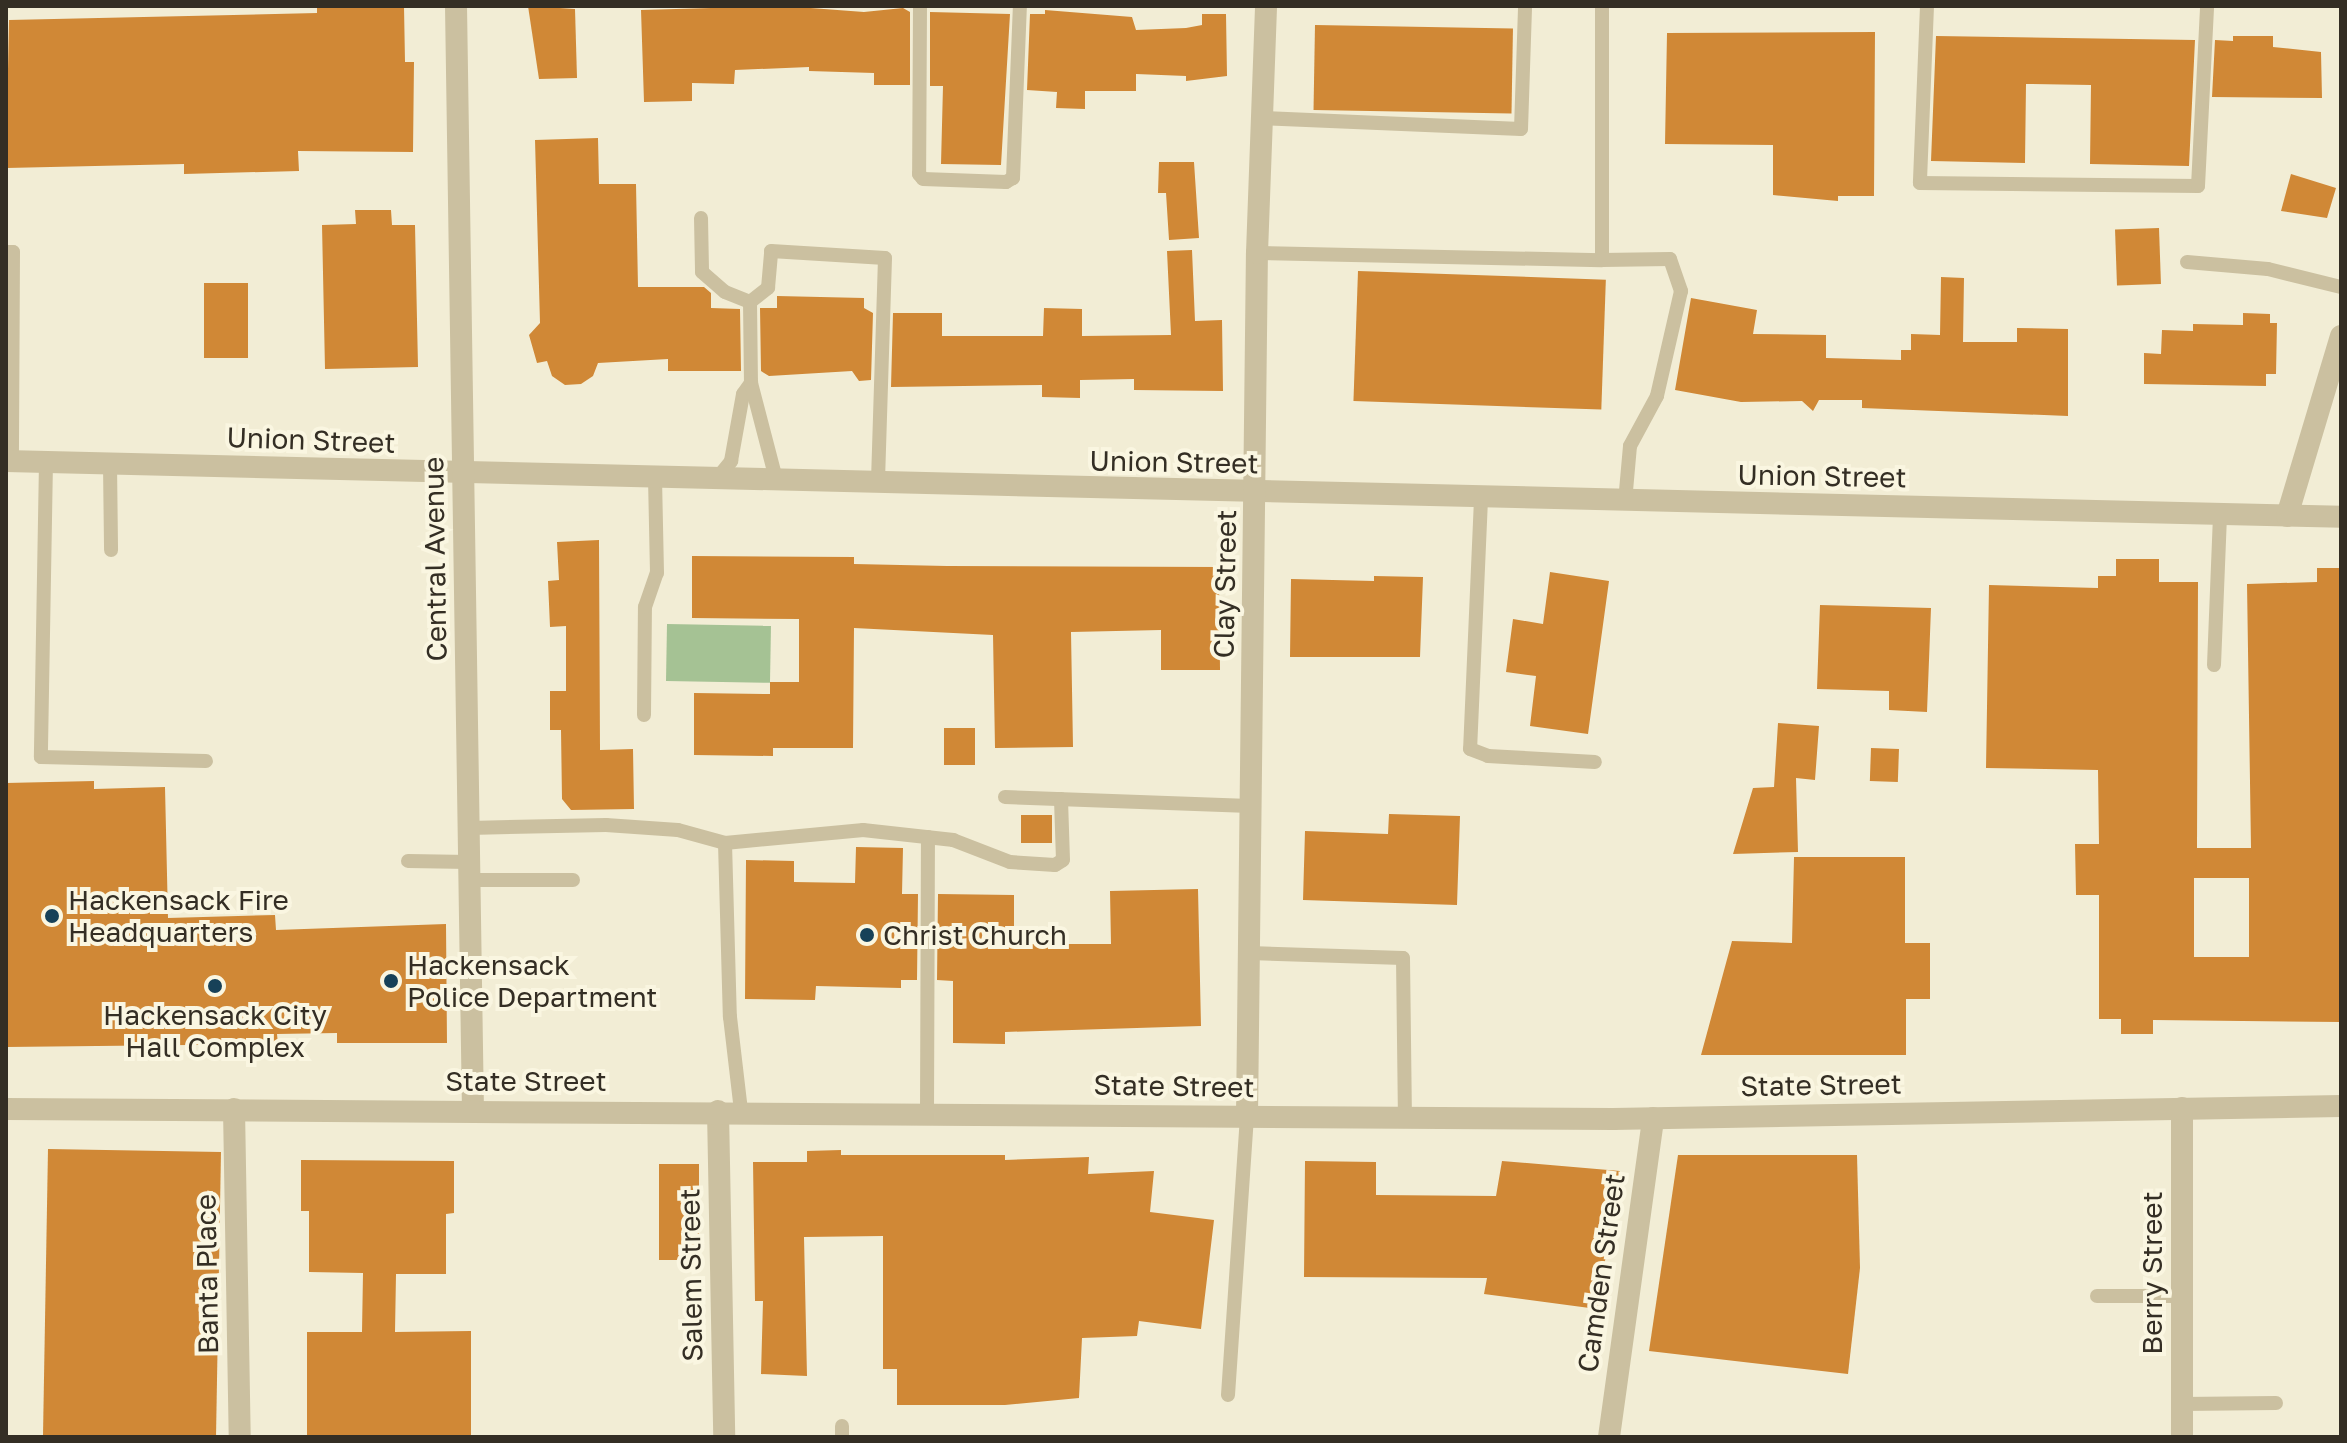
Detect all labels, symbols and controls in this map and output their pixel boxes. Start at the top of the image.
street label: Union Street [226,420,396,460]
street label: Union Street [1089,444,1259,480]
street label: Central Avenue [416,456,454,662]
street label: Union Street [1737,458,1907,494]
street label: Clay Street [1207,509,1243,659]
place label: Hackensack Fire Headquarters [68,883,289,949]
marker: Hackensack Fire Headquarters [43,907,61,925]
place label: Christ Church [883,918,1067,952]
marker: Christ Church [858,926,876,944]
place label: Hackensack Police Department [407,948,658,1014]
marker: Hackensack Police Department [382,972,400,990]
marker: Hackensack City Hall Complex [206,977,224,995]
place label: Hackensack City Hall Complex [103,998,327,1064]
street label: State Street [445,1064,607,1098]
street label: State Street [1740,1067,1902,1103]
street label: State Street [1093,1068,1255,1104]
street label: Camden Street [1570,1172,1632,1374]
street label: Salem Street [673,1188,709,1362]
street label: Berry Street [2135,1191,2169,1355]
street label: Banta Place [189,1194,225,1354]

